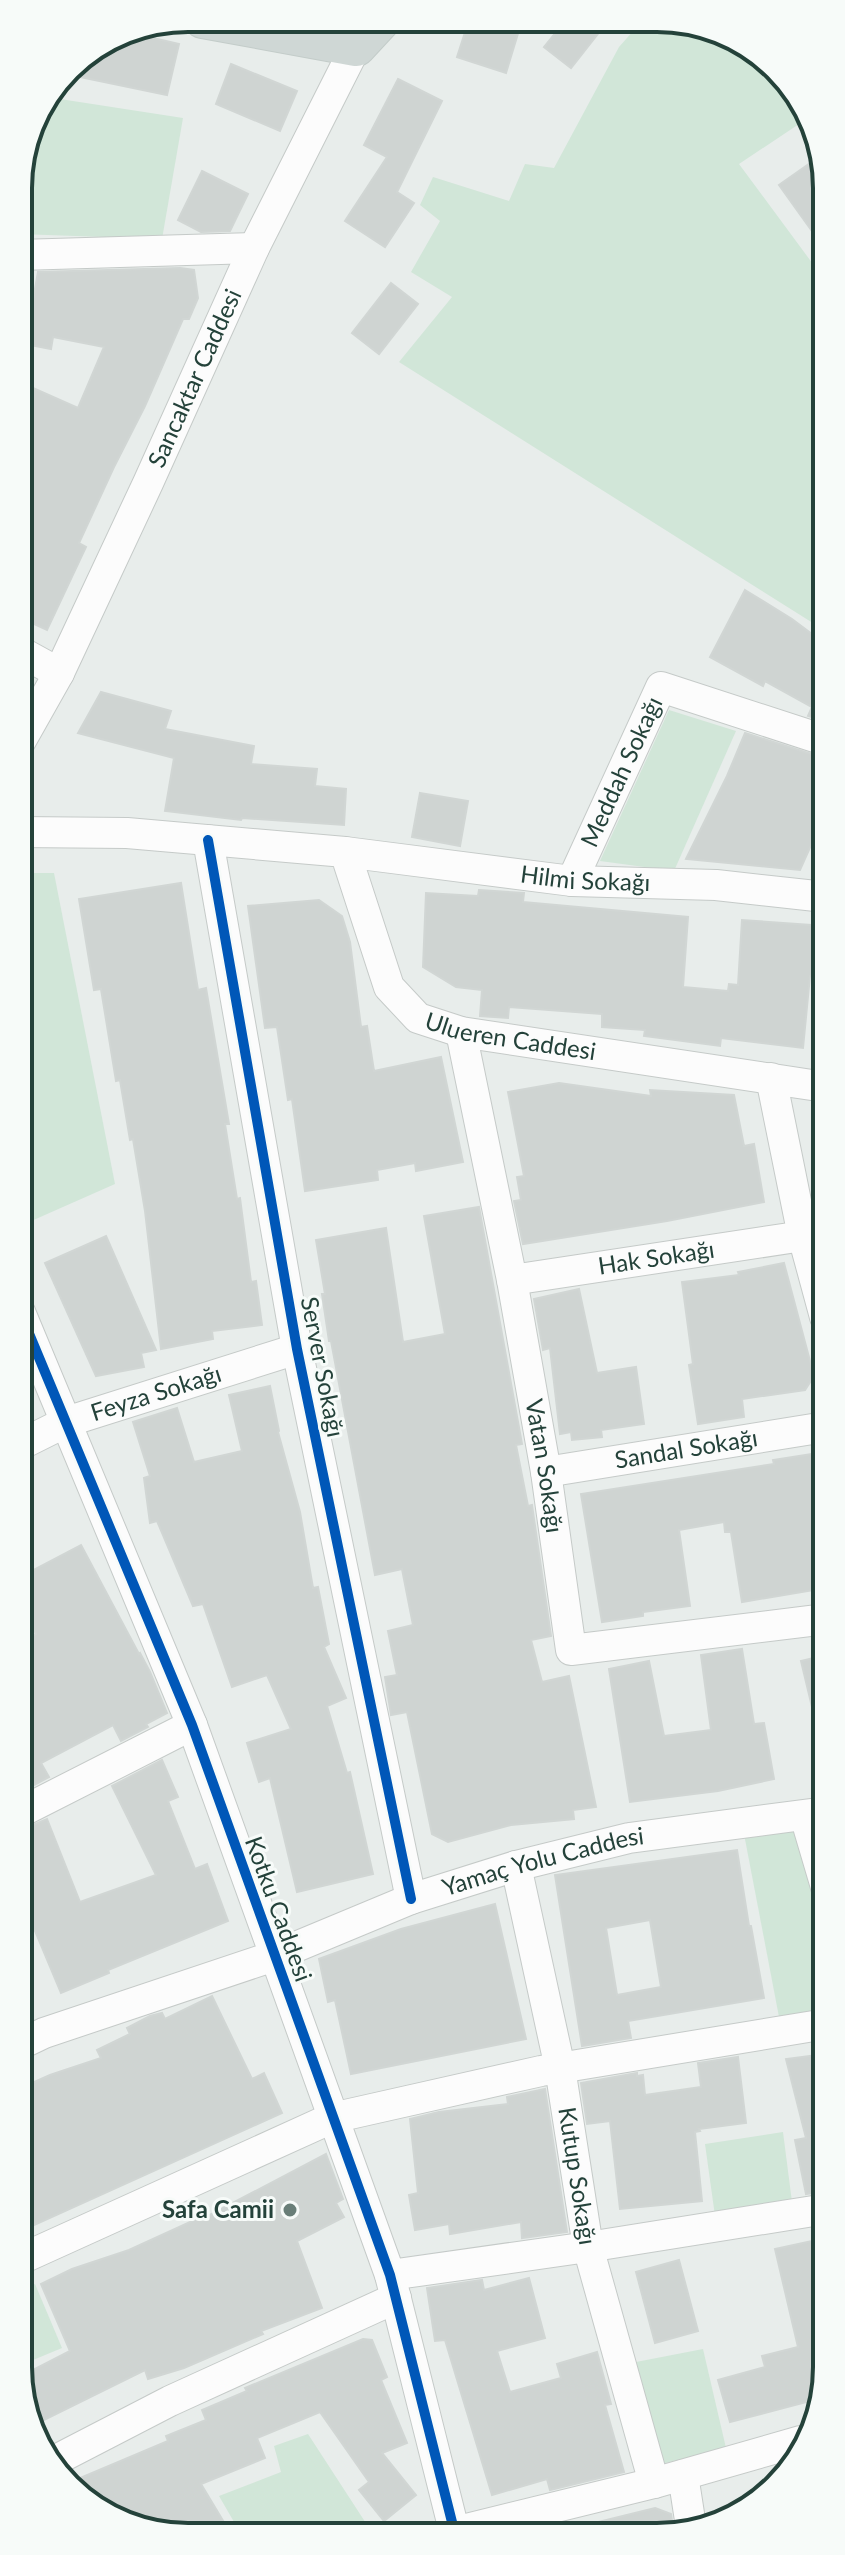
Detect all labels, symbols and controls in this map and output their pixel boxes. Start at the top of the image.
street label: Sancaktar Caddesi [141,284,247,472]
street label: Meddah Sokağı [574,692,668,851]
street label: Hilmi Sokağı [519,859,651,896]
street label: Ulueren Caddesi [422,1005,598,1065]
street label: Hak Sokağı [596,1234,716,1280]
street label: Server Sokağı [296,1294,351,1439]
street label: Feyza Sokağı [87,1358,225,1426]
street label: Vatan Sokağı [520,1396,570,1535]
street label: Sandal Sokağı [612,1422,760,1474]
street label: Yamaç Yolu Caddesi [438,1820,645,1901]
street label: Kotku Caddesi [240,1832,319,1985]
street label: Kutup Sokağı [553,2105,603,2247]
place label: Safa Camii [162,2194,274,2223]
marker: Safa Camii [281,2201,299,2219]

